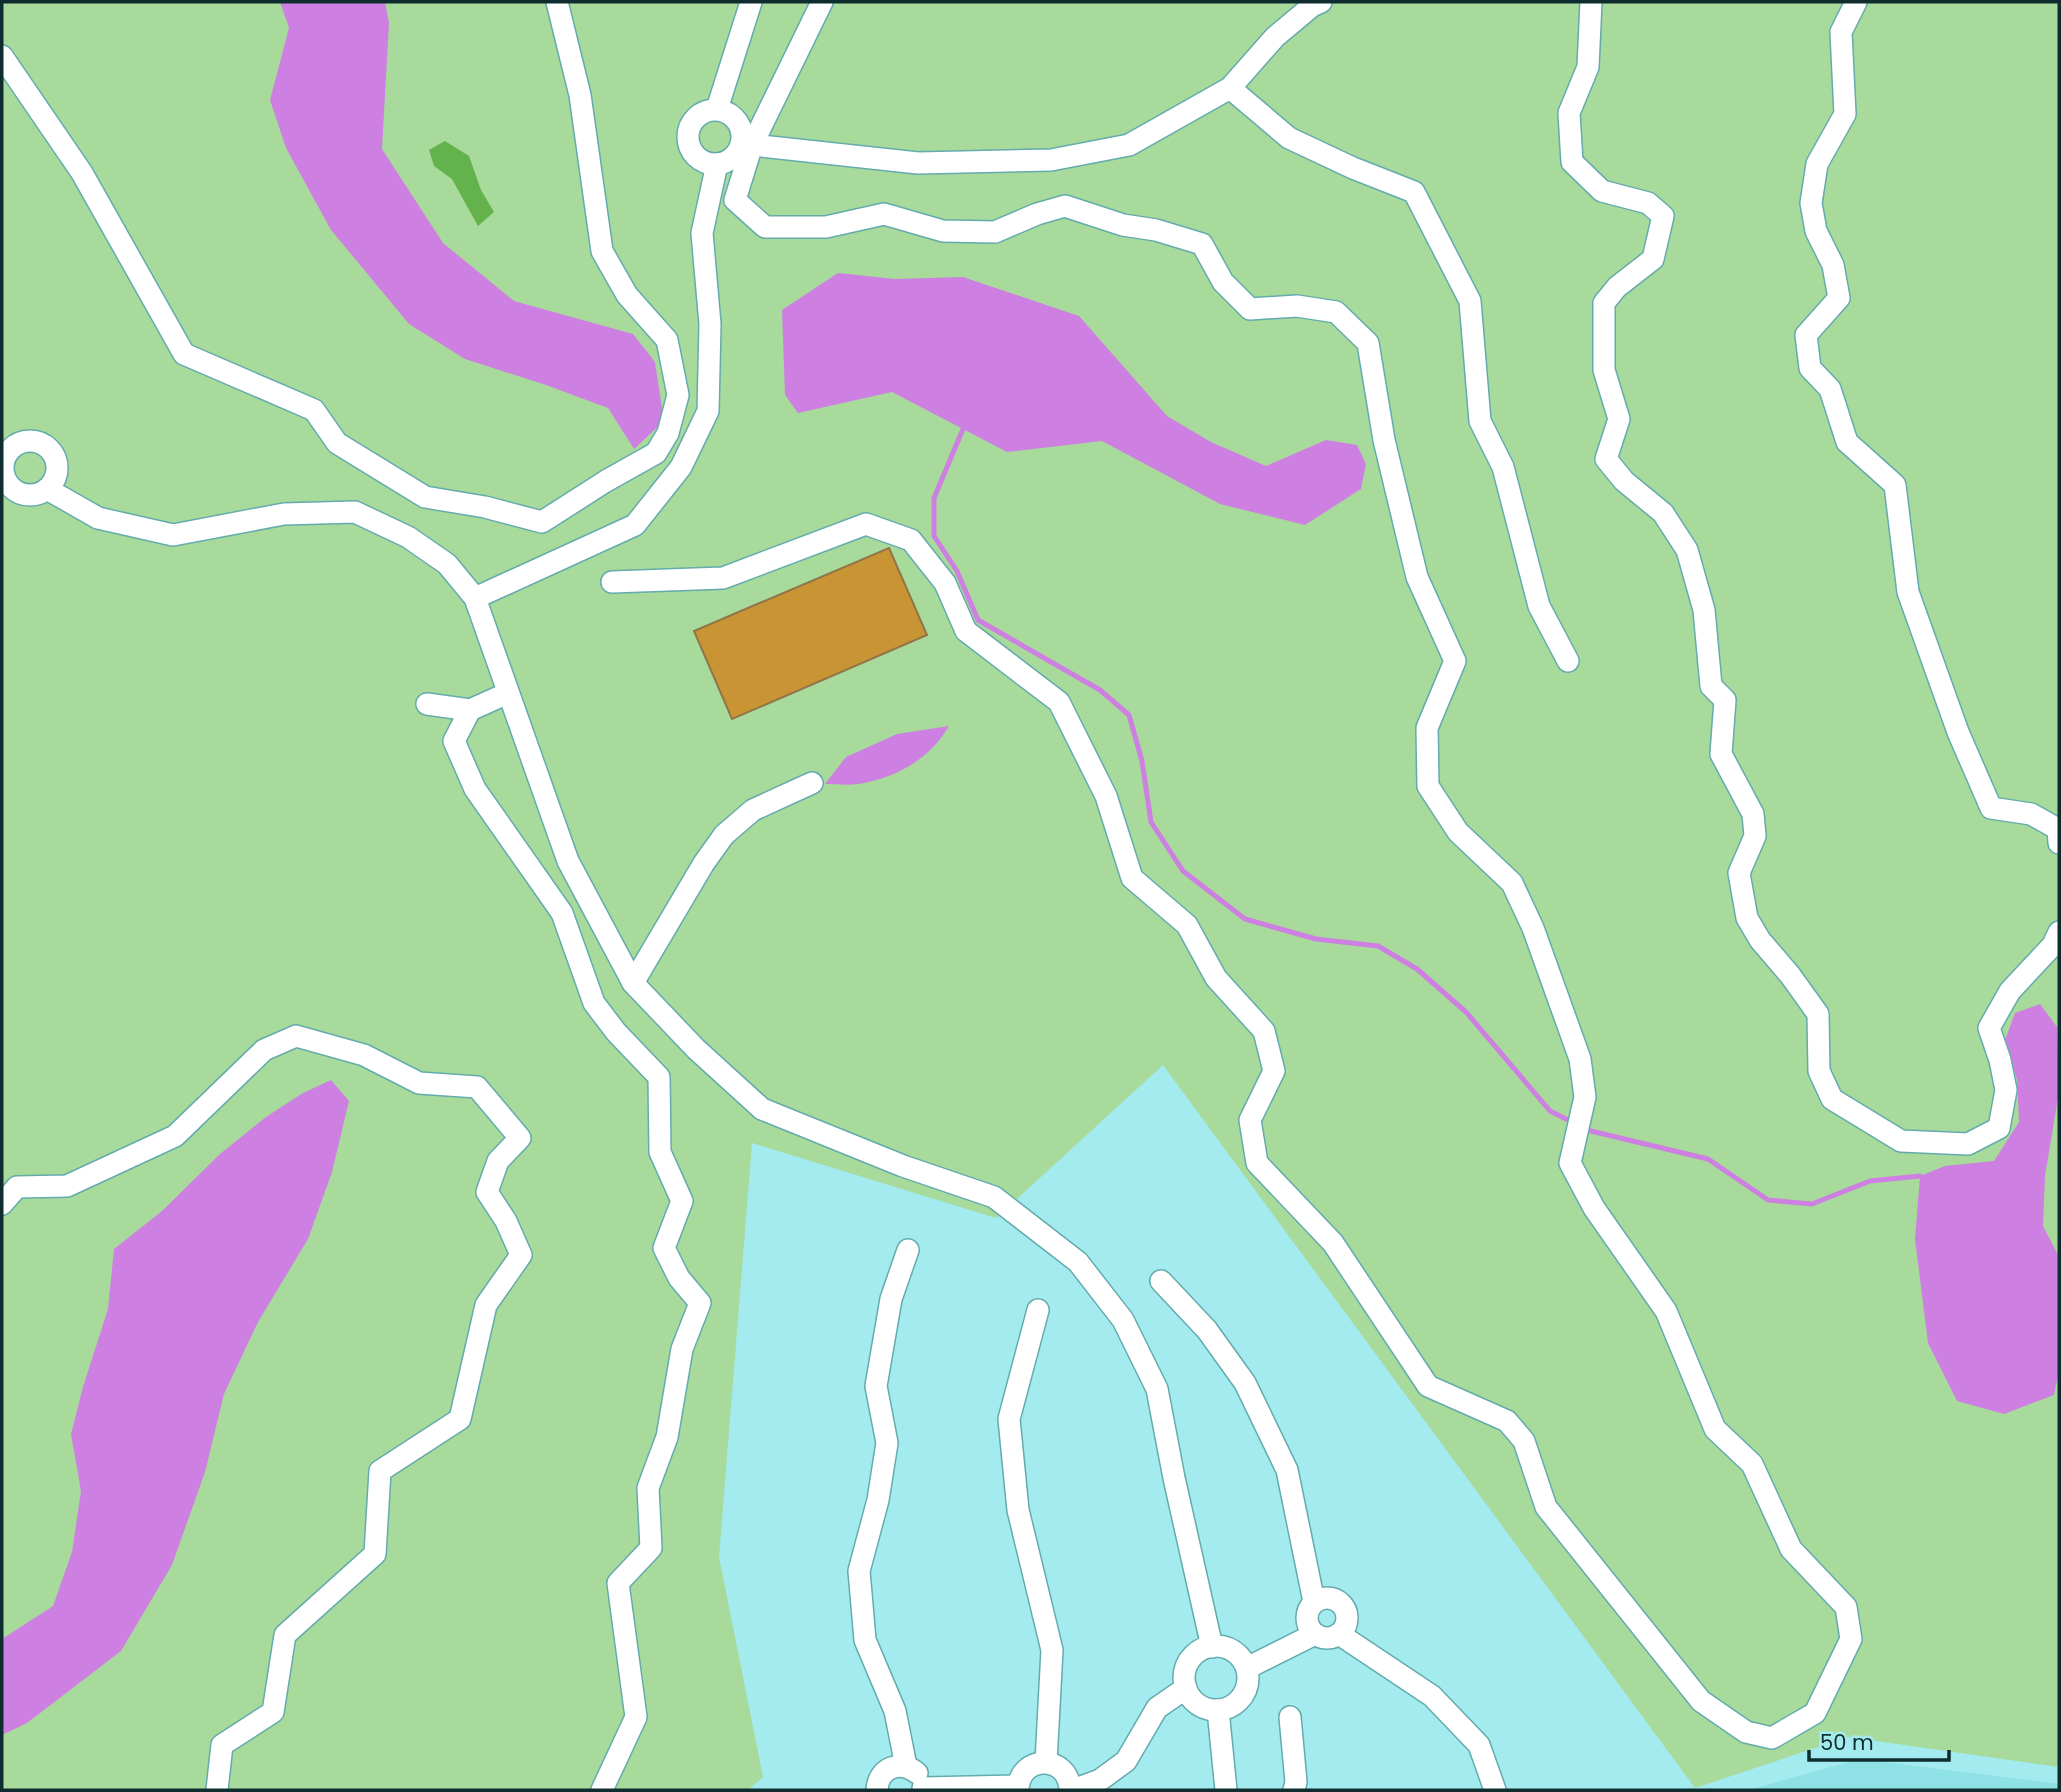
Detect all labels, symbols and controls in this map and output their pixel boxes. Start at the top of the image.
scale bar [1809,1718,1949,1762]
text: 50 m [1820,1728,1874,1757]

